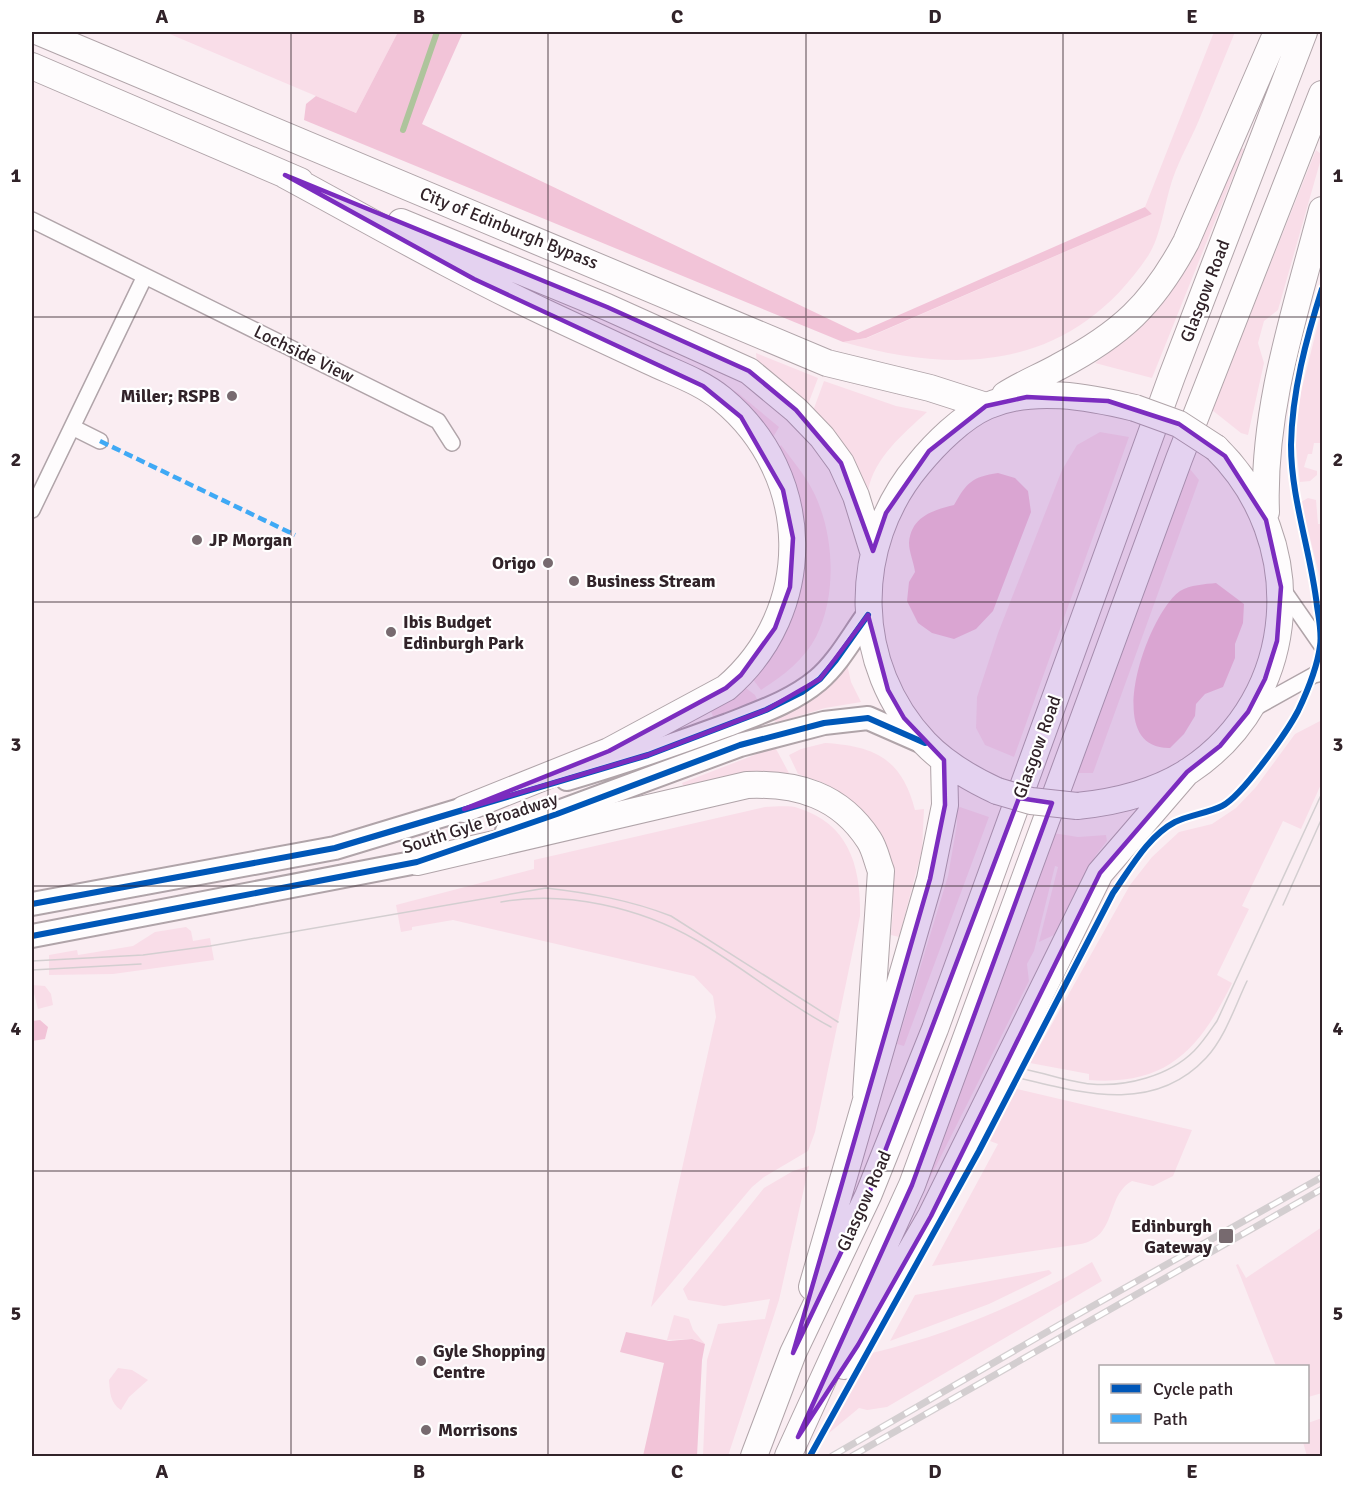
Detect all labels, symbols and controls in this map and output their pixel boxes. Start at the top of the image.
text: A [156,4,169,29]
text: B [413,4,425,29]
text: C [671,4,683,29]
text: D [928,4,942,29]
text: E [1186,4,1198,29]
text: 1 [11,163,22,188]
text: 1 [1333,163,1344,188]
street label: City of Edinburgh Bypass [417,182,601,274]
street label: Glasgow Road [1175,237,1235,345]
street label: Lochside View [250,320,358,388]
place label: Miller; RSPB [121,385,220,407]
marker: Miller; RSPB [225,389,239,403]
text: 2 [11,447,21,472]
text: 2 [1333,447,1343,472]
place label: JP Morgan [209,529,292,551]
marker: JP Morgan [190,533,204,547]
place label: Origo [492,552,536,574]
marker: Origo [541,556,555,570]
place label: Business Stream [586,570,715,592]
marker: Business Stream [567,574,581,588]
place label: Ibis Budget Edinburgh Park [403,611,524,654]
marker: Ibis Budget Edinburgh Park [384,625,398,639]
street label: Glasgow Road [1008,692,1066,802]
text: 3 [11,732,21,757]
text: 3 [1333,732,1343,757]
street label: South Gyle Broadway [399,787,561,859]
text: 4 [11,1016,22,1041]
text: 4 [1333,1016,1344,1041]
street label: Glasgow Road [832,1147,896,1255]
place label: Edinburgh Gateway [1131,1215,1212,1258]
marker: Edinburgh Gateway [1217,1227,1235,1245]
text: 5 [11,1301,21,1326]
text: 5 [1333,1301,1343,1326]
place label: Gyle Shopping Centre [433,1340,546,1383]
marker: Gyle Shopping Centre [414,1354,428,1368]
legend [1099,1365,1309,1443]
text: Cycle path [1153,1378,1233,1400]
text: Path [1153,1408,1188,1430]
place label: Morrisons [438,1419,518,1441]
marker: Morrisons [419,1423,433,1437]
text: A [156,1459,169,1484]
text: B [413,1459,425,1484]
text: C [671,1459,683,1484]
text: D [928,1459,942,1484]
text: E [1186,1459,1198,1484]

